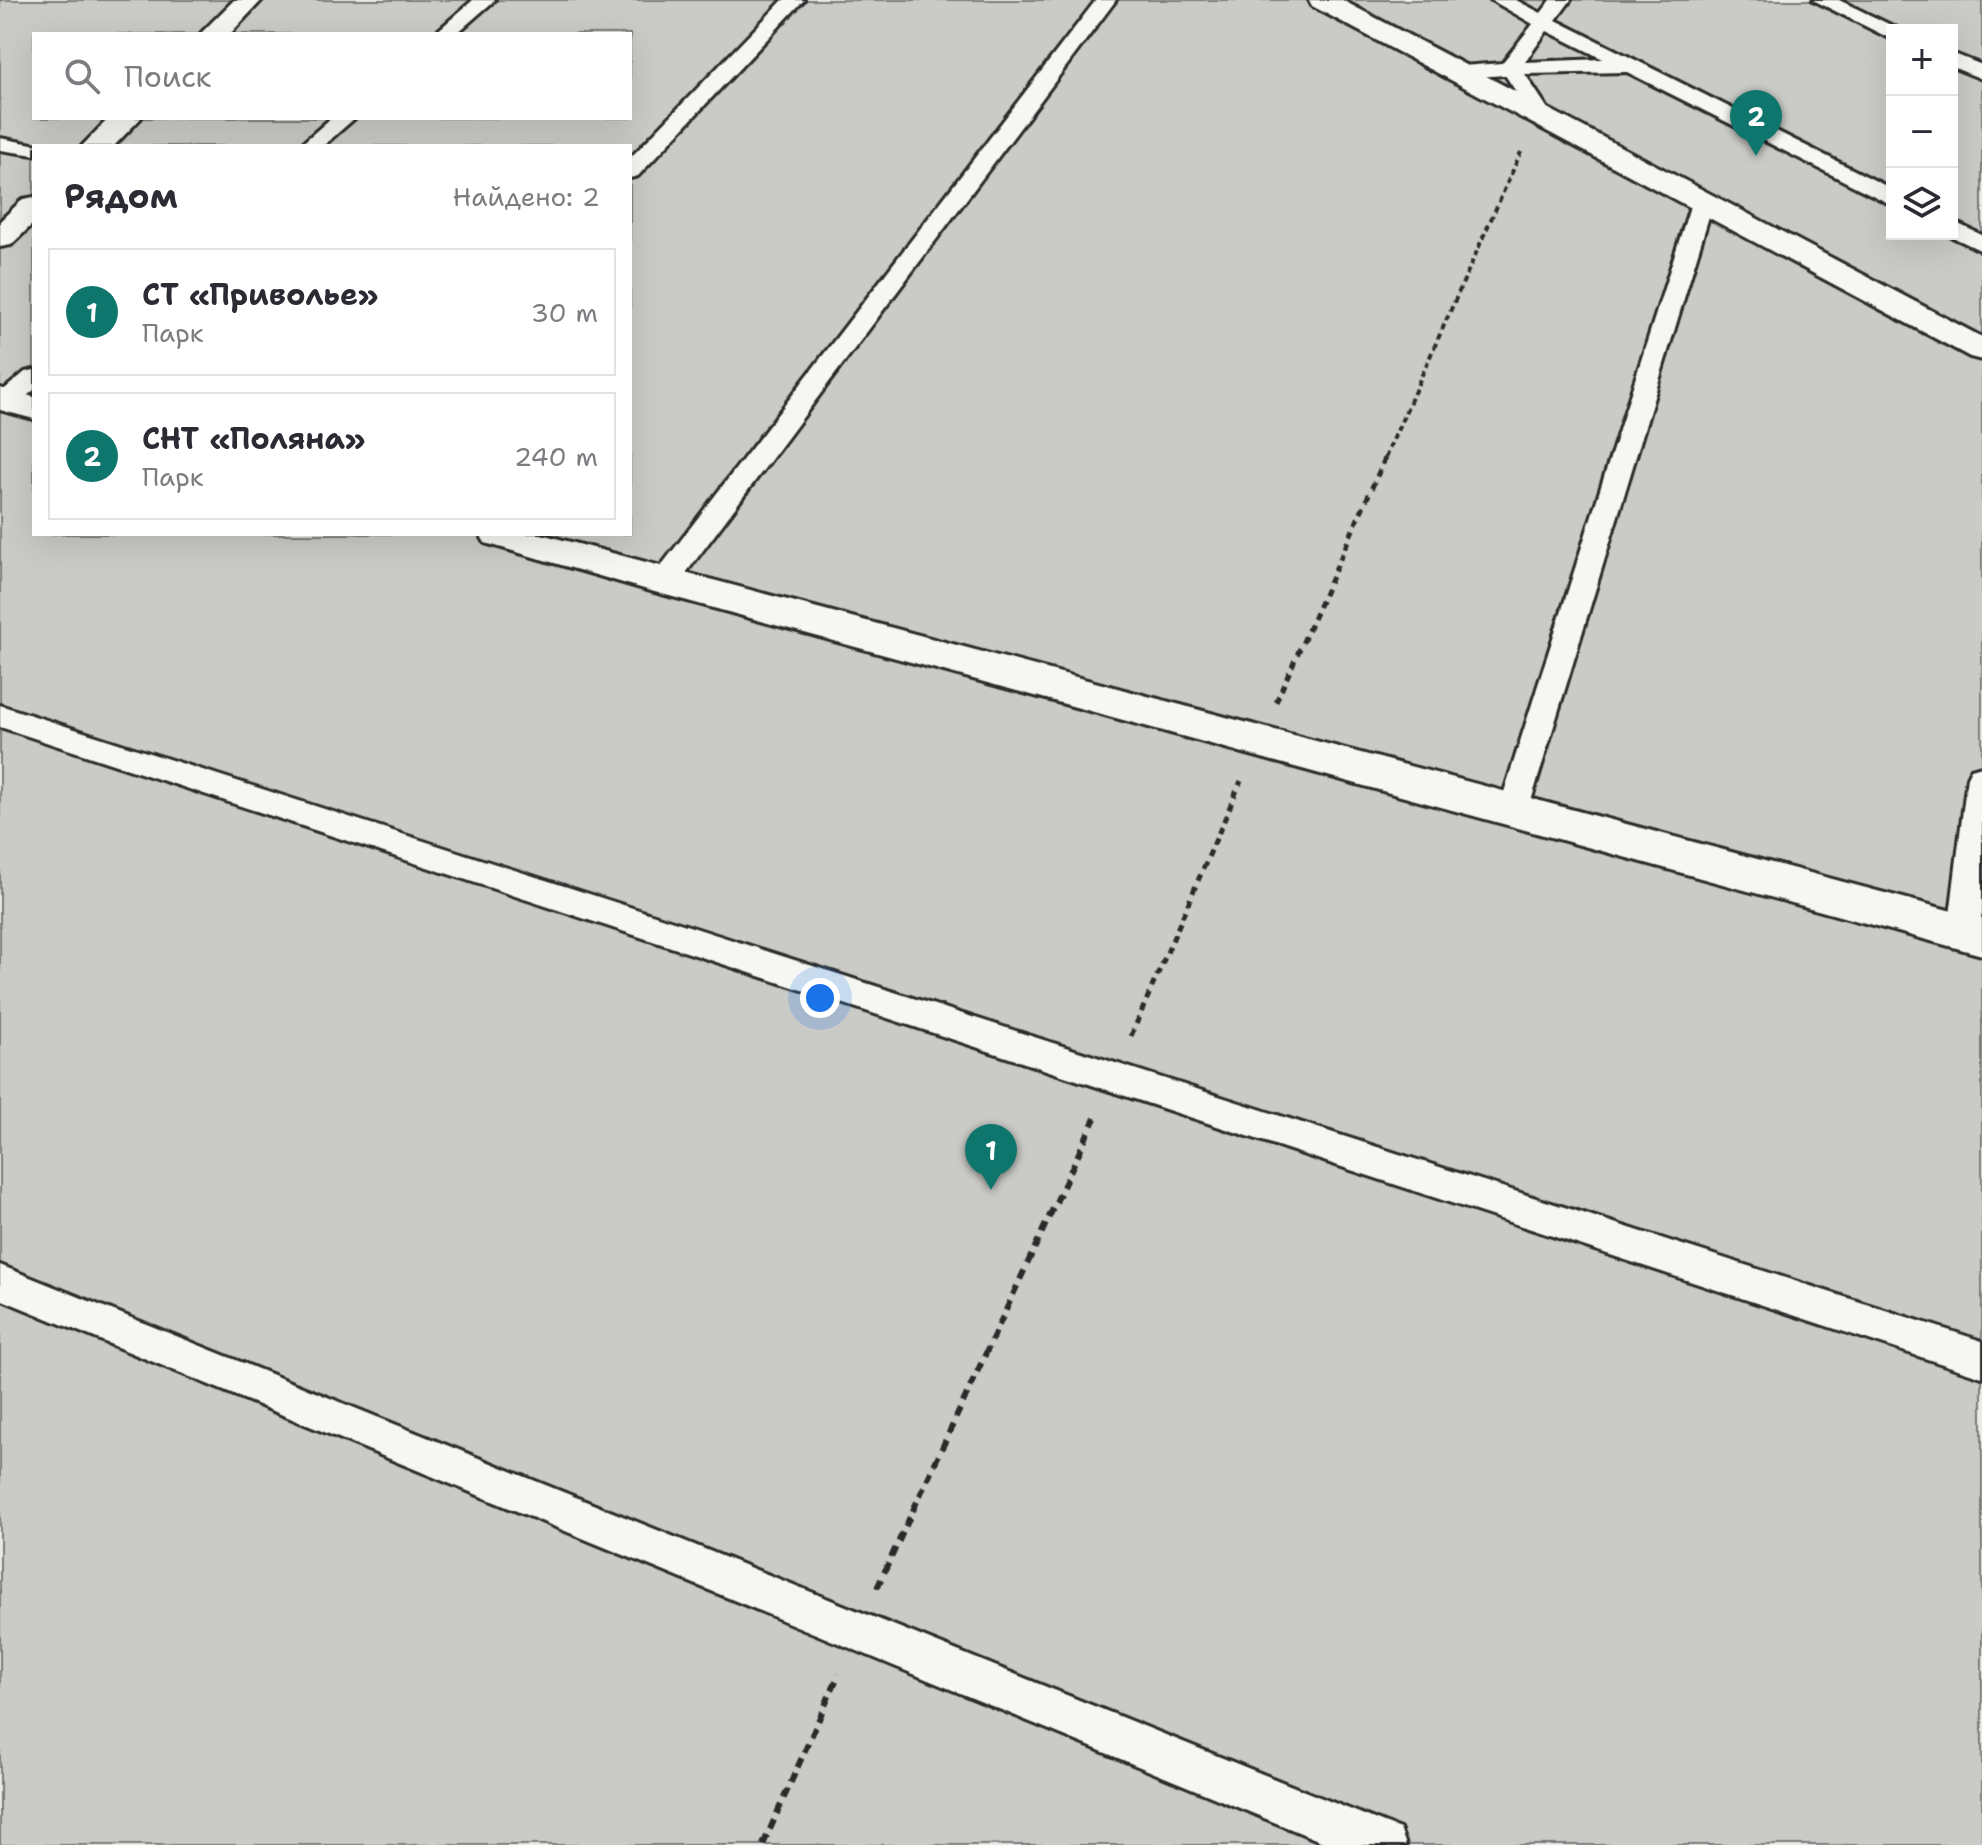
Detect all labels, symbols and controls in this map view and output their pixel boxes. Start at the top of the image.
map controls [1886,24,1958,240]
button: + [1886,24,1958,96]
search box [32,32,632,120]
icon: search [60,54,104,98]
text: Поиск [124,56,212,97]
pin: 2 [1730,90,1782,156]
button: − [1886,96,1958,168]
button: layers [1886,168,1958,240]
text: Рядом [64,173,178,219]
text: Найдено: 2 [453,179,600,214]
text: СТ «Приволье» [142,274,378,315]
text: 1 [86,295,98,330]
text: 30 m [531,295,598,330]
text: Парк [142,315,204,350]
text: СНТ «Поляна» [142,418,365,459]
text: 2 [83,439,101,474]
text: 240 m [514,439,598,474]
text: Парк [142,459,204,494]
your location [800,978,840,1018]
pin: 1 [965,1124,1017,1190]

